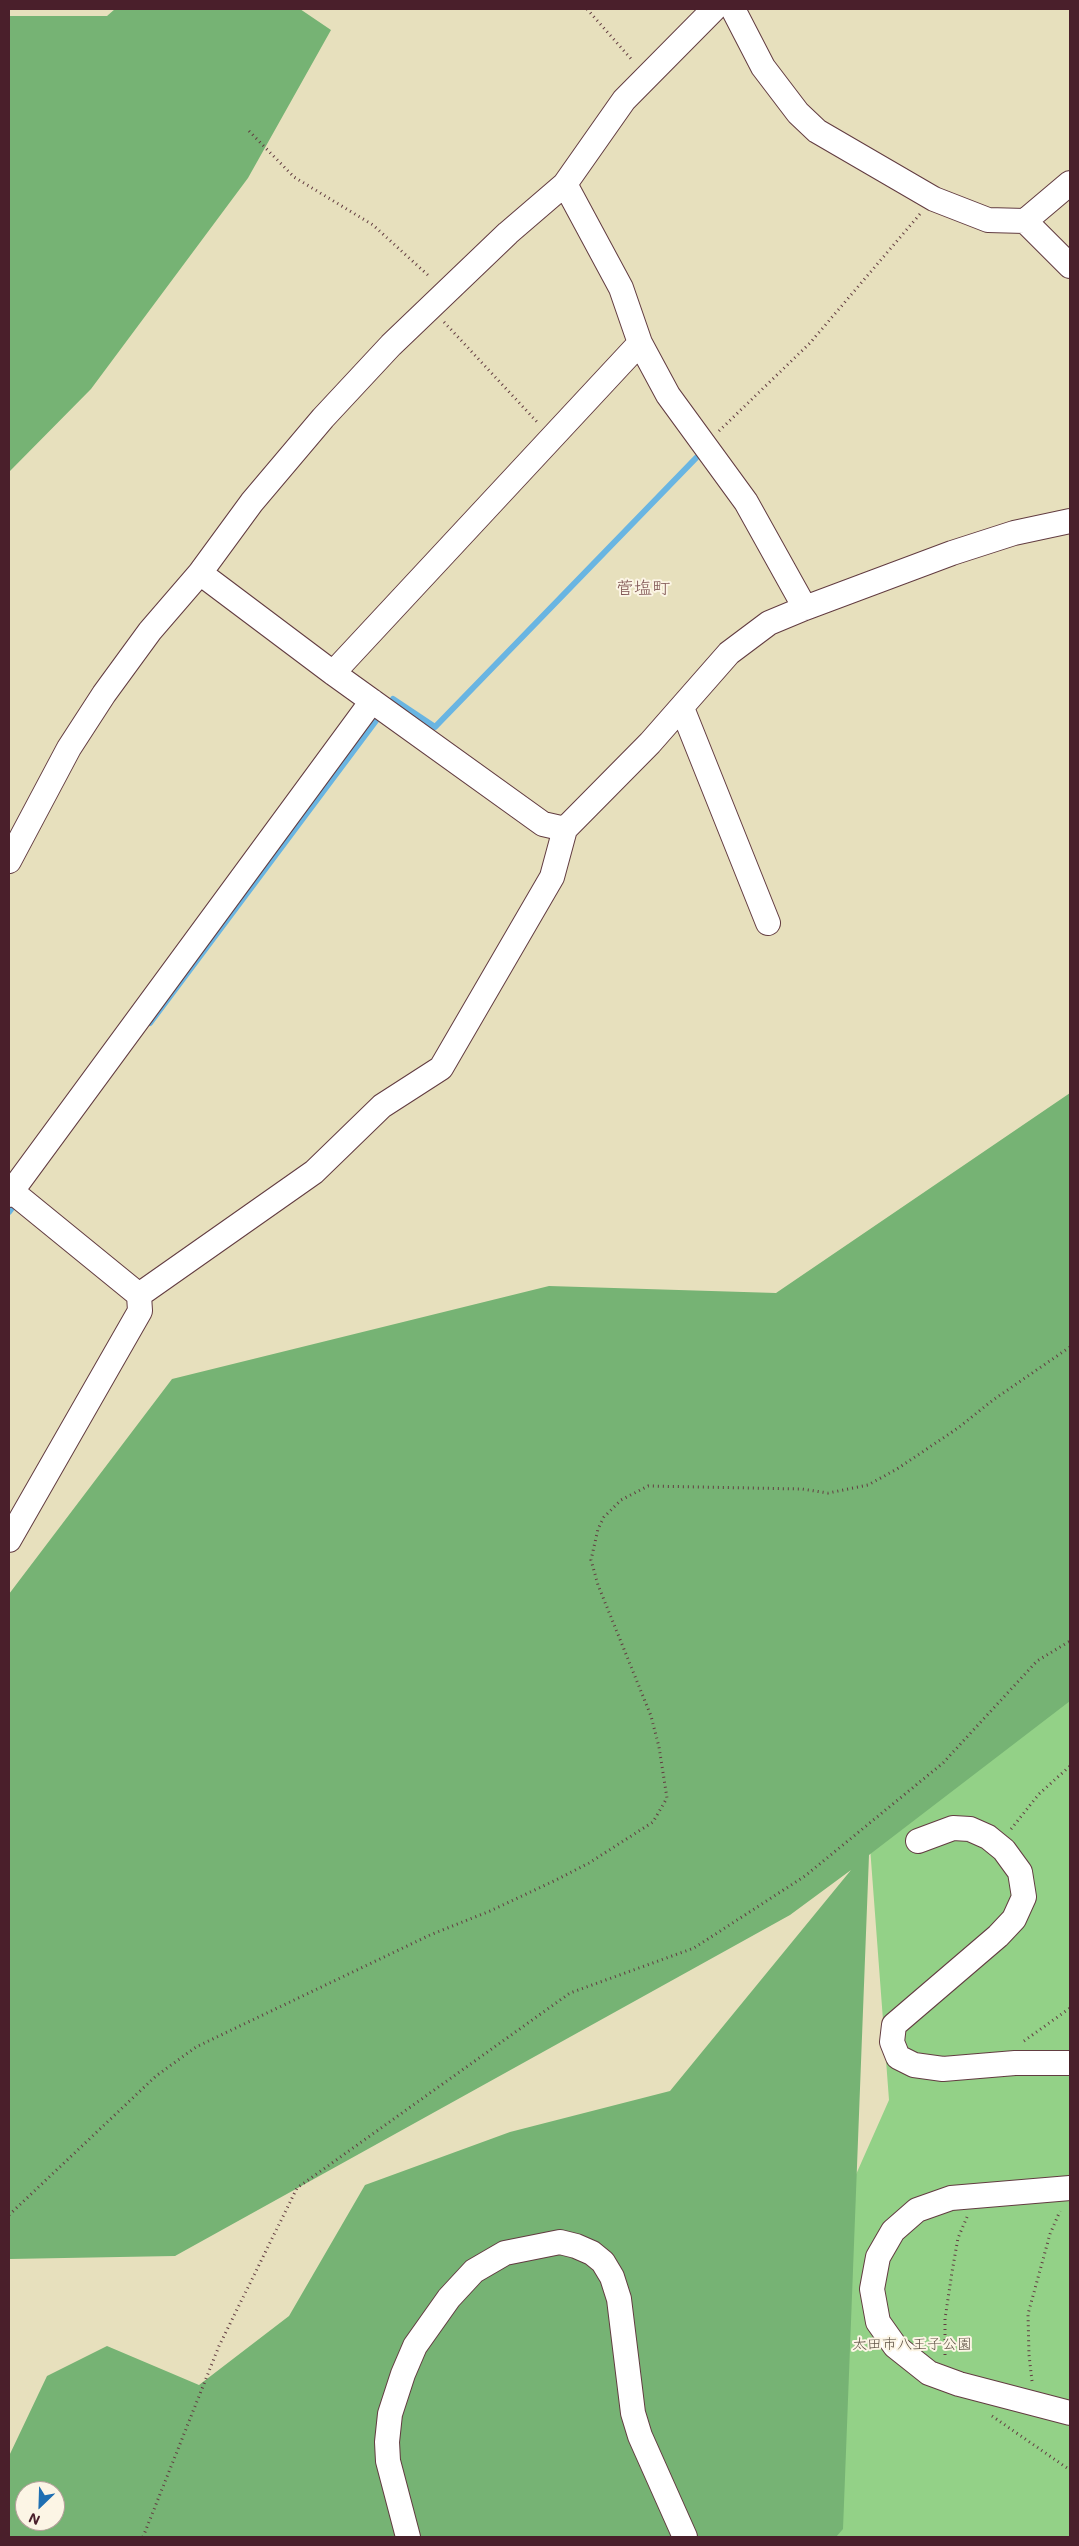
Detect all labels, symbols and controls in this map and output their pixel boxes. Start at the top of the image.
district label: 菅塩町 [616,577,670,599]
park label: 太田市八王子公園 [852,2335,972,2353]
north arrow [15,2481,65,2531]
text: N [25,2508,43,2530]

